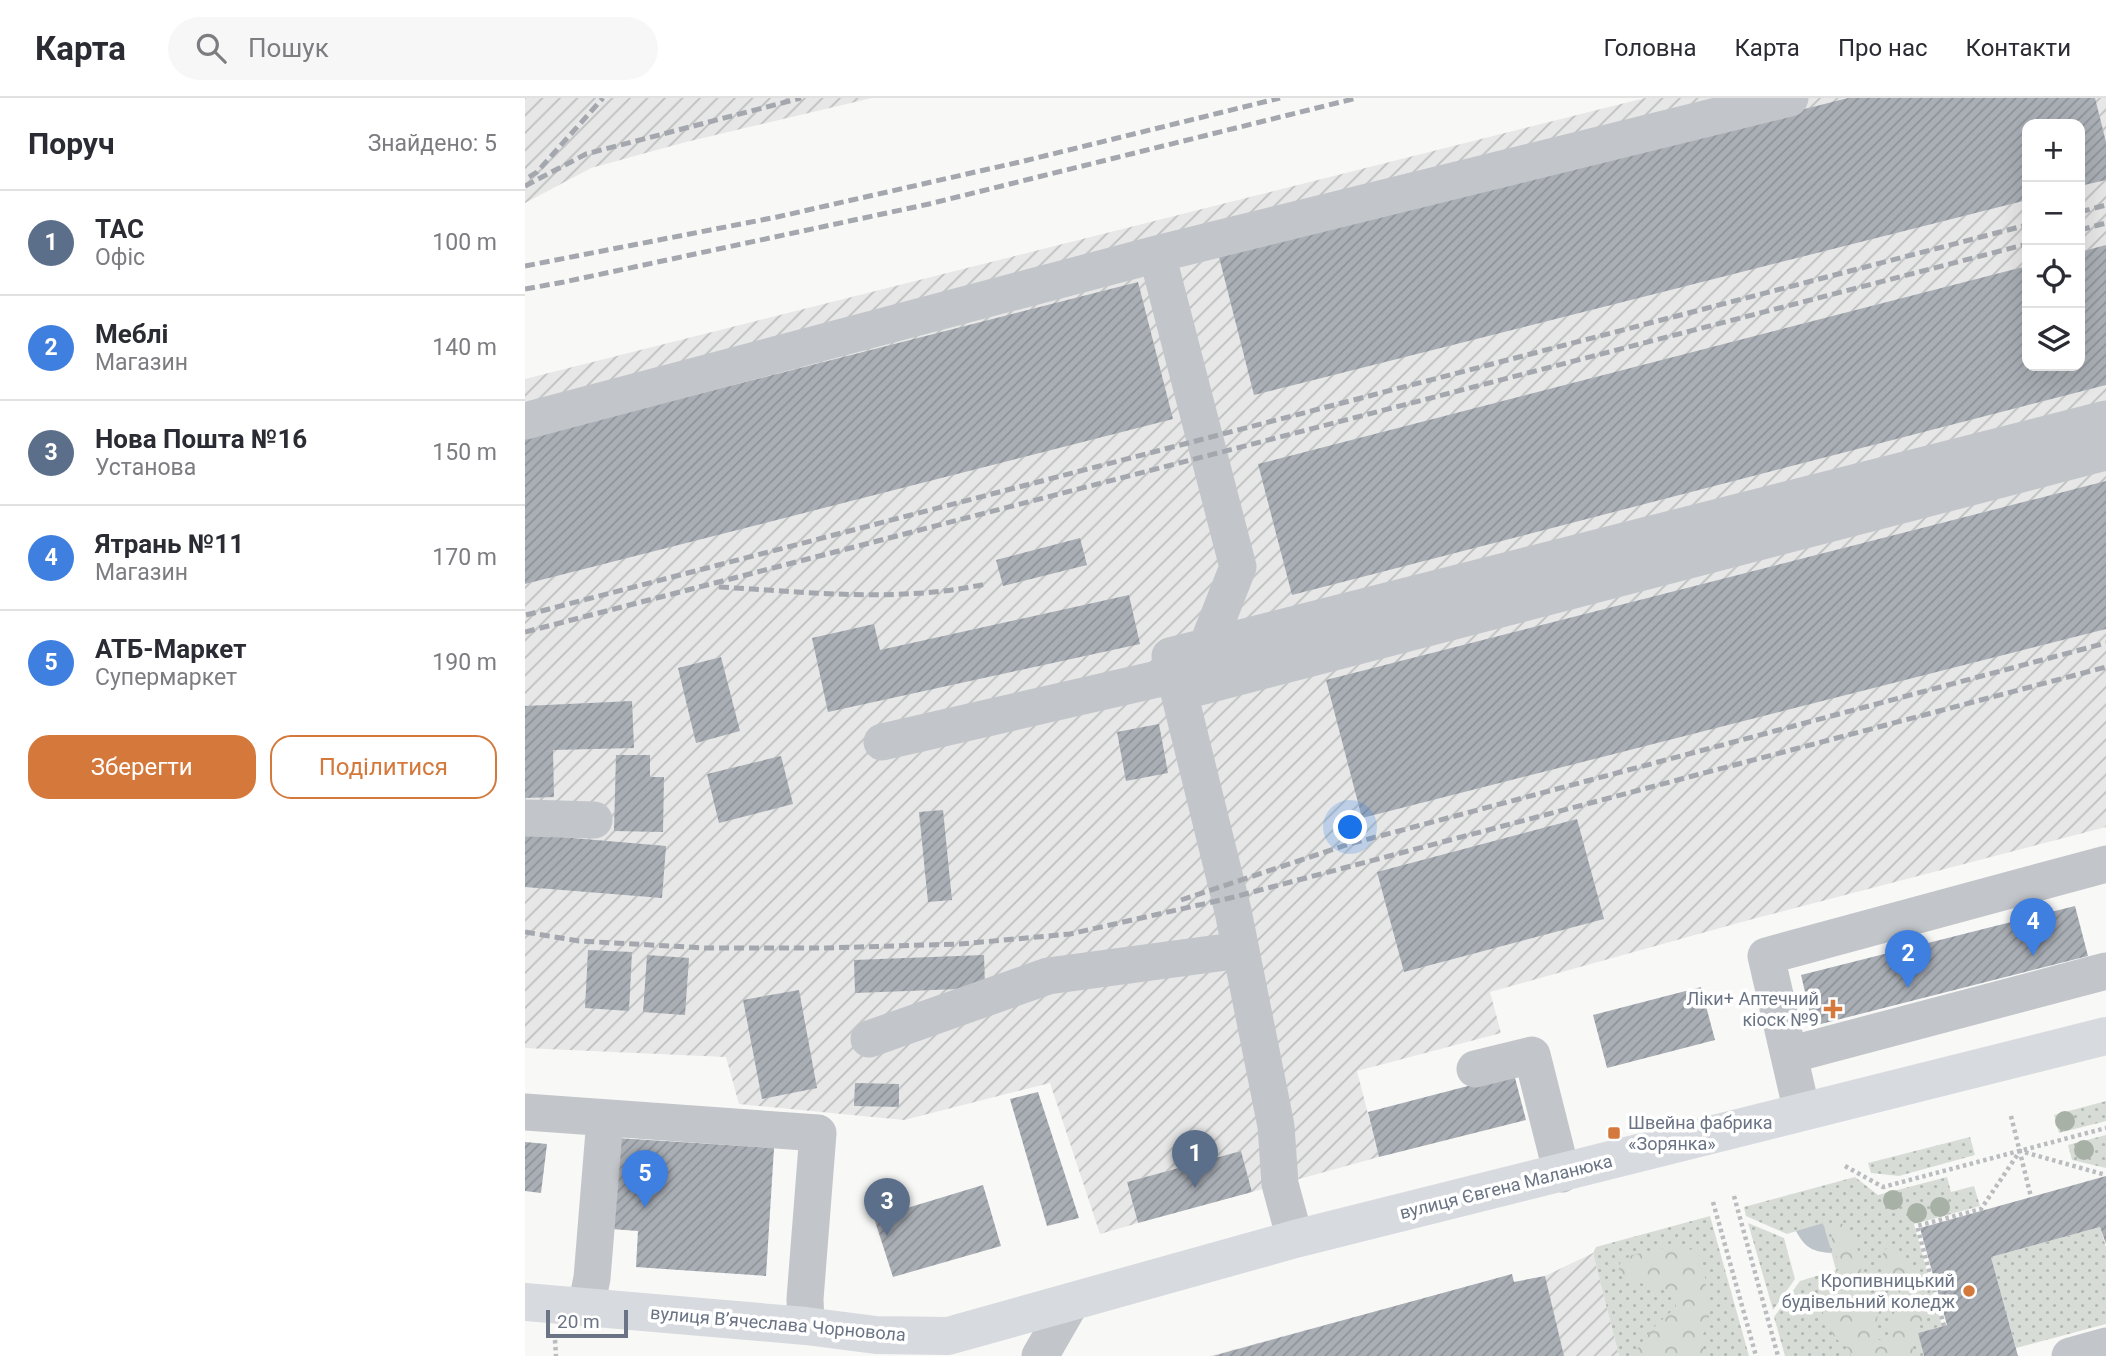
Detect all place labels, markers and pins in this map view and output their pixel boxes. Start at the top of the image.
pin: 4 [2010,898,2056,956]
pin: 2 [1885,930,1931,988]
place label: Ліки+ Аптечний кіоск №9 [1687,988,1819,1030]
marker: Ліки+ Аптечний кіоск №9 [1825,1001,1841,1017]
place label: Швейна фабрика «Зорянка» [1628,1112,1772,1154]
marker: Швейна фабрика «Зорянка» [1606,1125,1622,1141]
pin: 1 [1172,1130,1218,1188]
pin: 5 [622,1150,668,1208]
pin: 3 [864,1178,910,1236]
place label: Кропивницький будівельний коледж [1782,1270,1955,1312]
marker: Кропивницький будівельний коледж [1961,1283,1977,1299]

